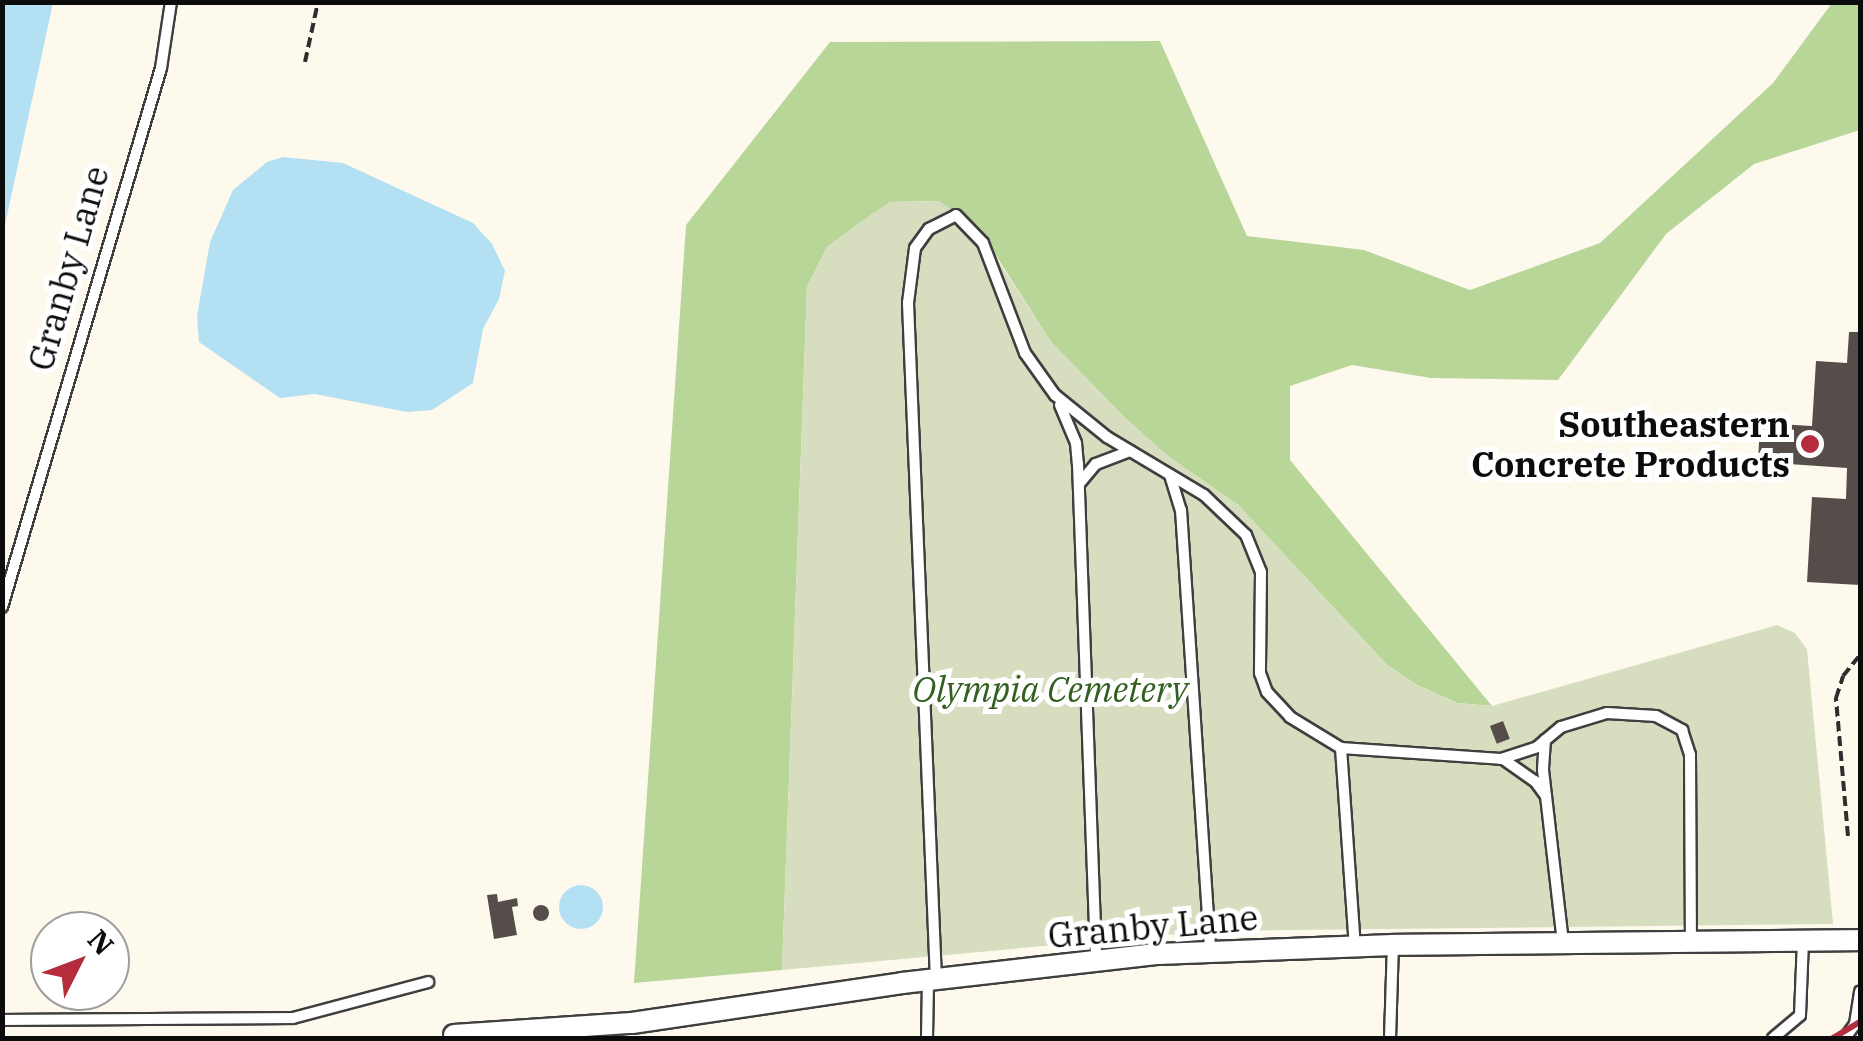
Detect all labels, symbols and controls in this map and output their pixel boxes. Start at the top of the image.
street label: Granby Lane [19,161,117,375]
place label: Southeastern Concrete Products [1471,403,1790,485]
marker: Southeastern Concrete Products [1799,433,1821,455]
park label: Olympia Cemetery [912,668,1188,710]
street label: Granby Lane [1046,896,1260,956]
north arrow [30,911,130,1011]
text: N [80,921,122,963]

